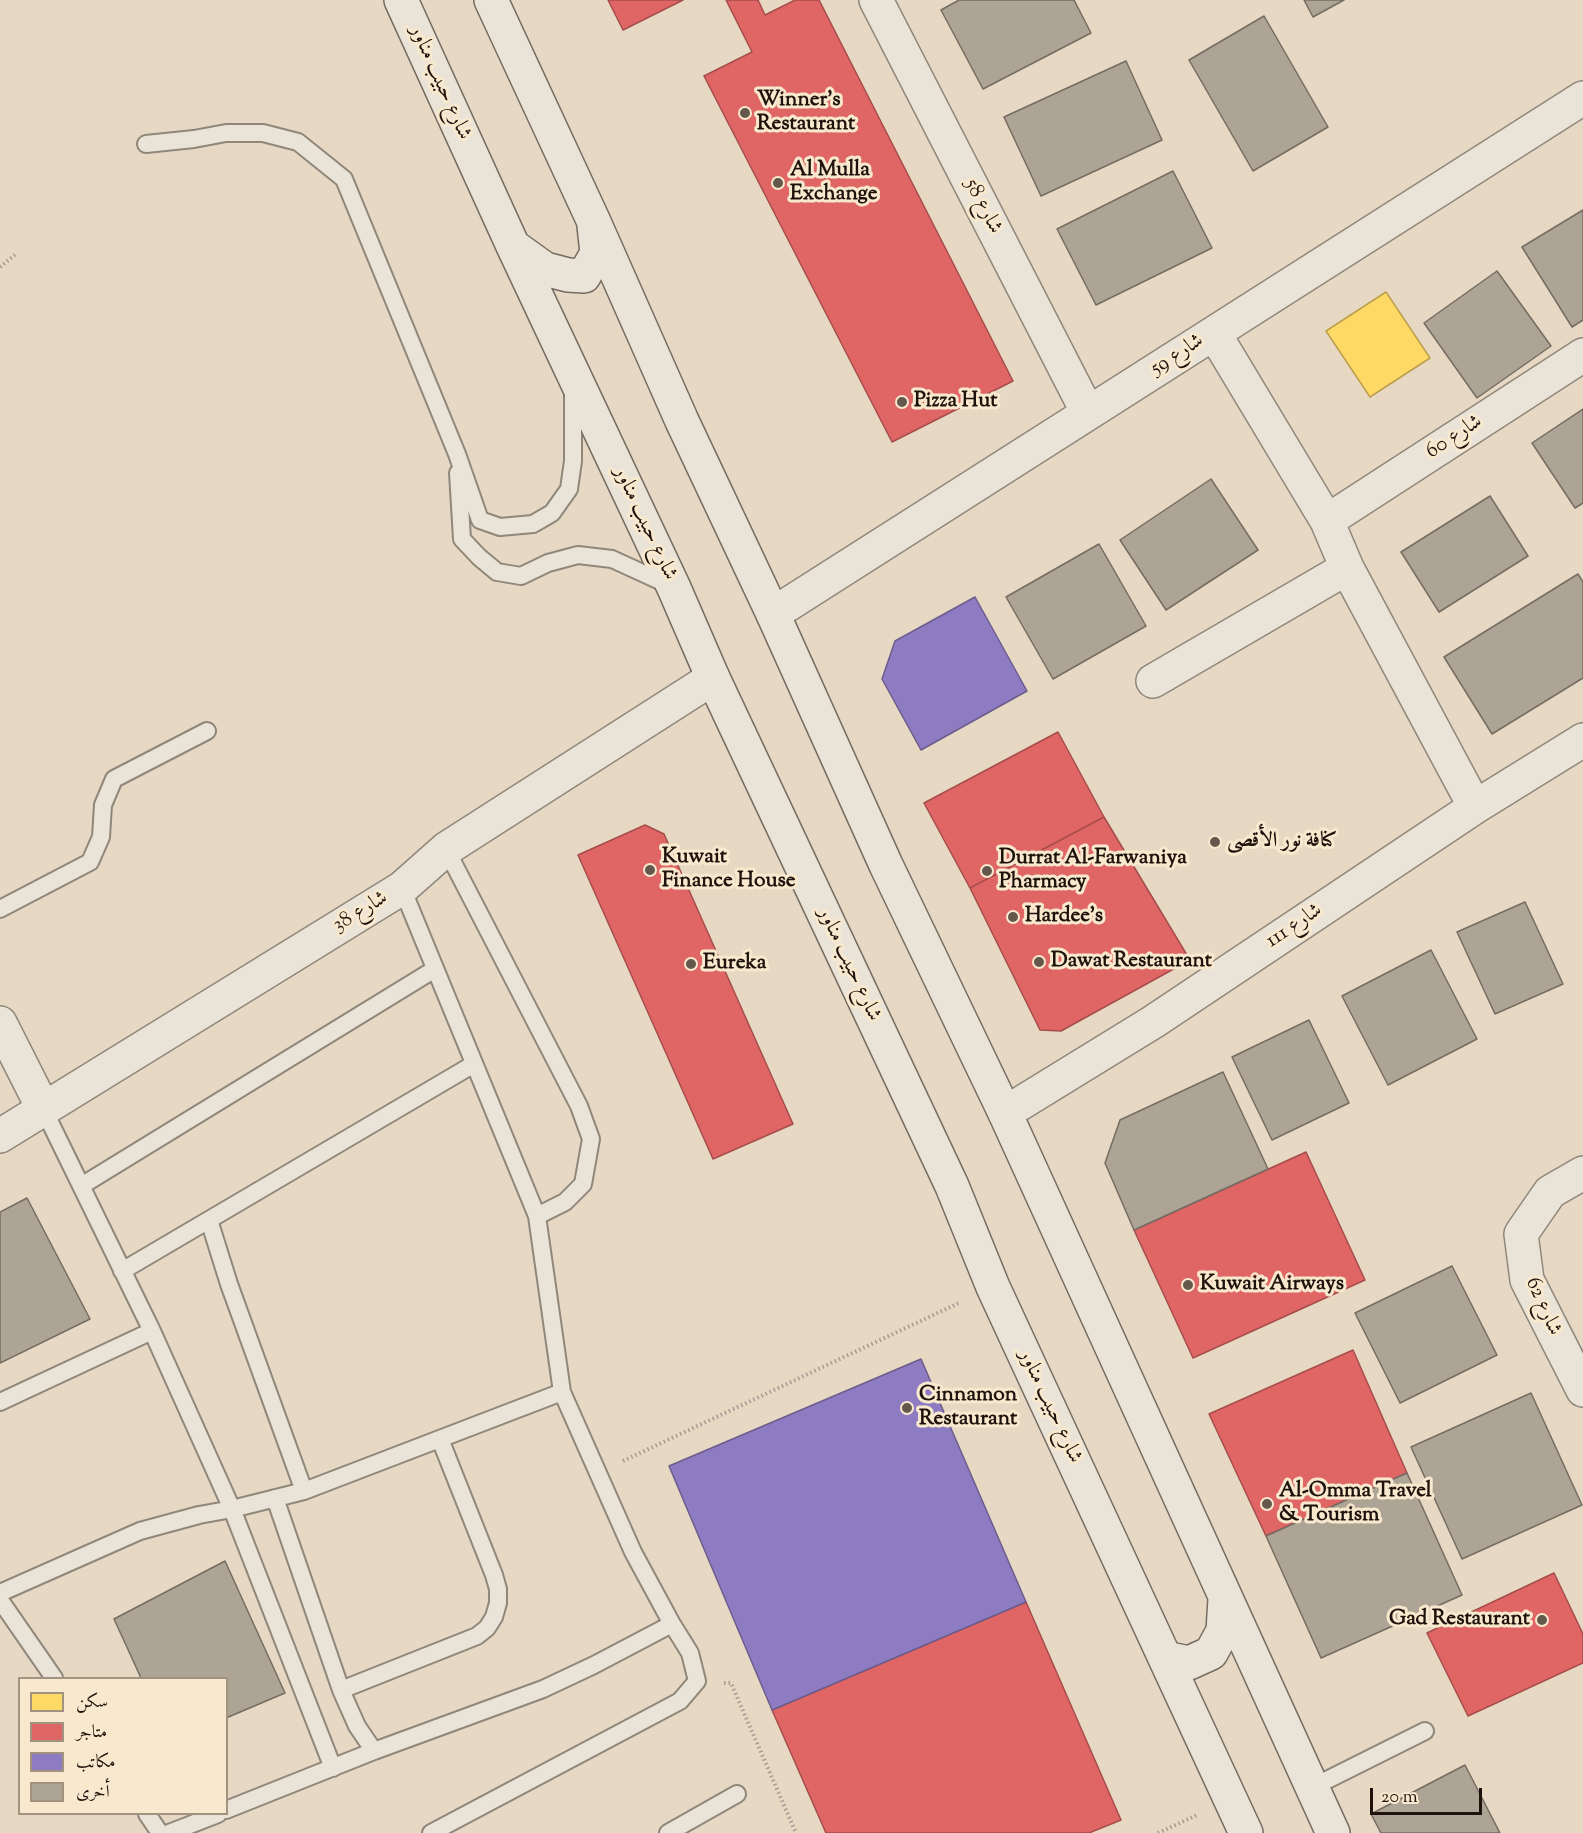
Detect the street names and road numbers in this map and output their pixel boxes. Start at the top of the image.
street label: شارع حبيب مناور [403,22,475,144]
street label: شارع 58 [957,175,1007,239]
street label: شارع 59 [1147,330,1209,382]
street label: شارع 60 [1422,410,1488,466]
street label: شارع حبيب مناور [607,463,681,585]
street label: شارع 38 [329,887,393,939]
street label: شارع 111 [1262,899,1328,955]
street label: شارع حبيب مناور [811,904,885,1026]
street label: شارع 62 [1518,1274,1566,1340]
street label: شارع حبيب مناور [1012,1346,1086,1468]

